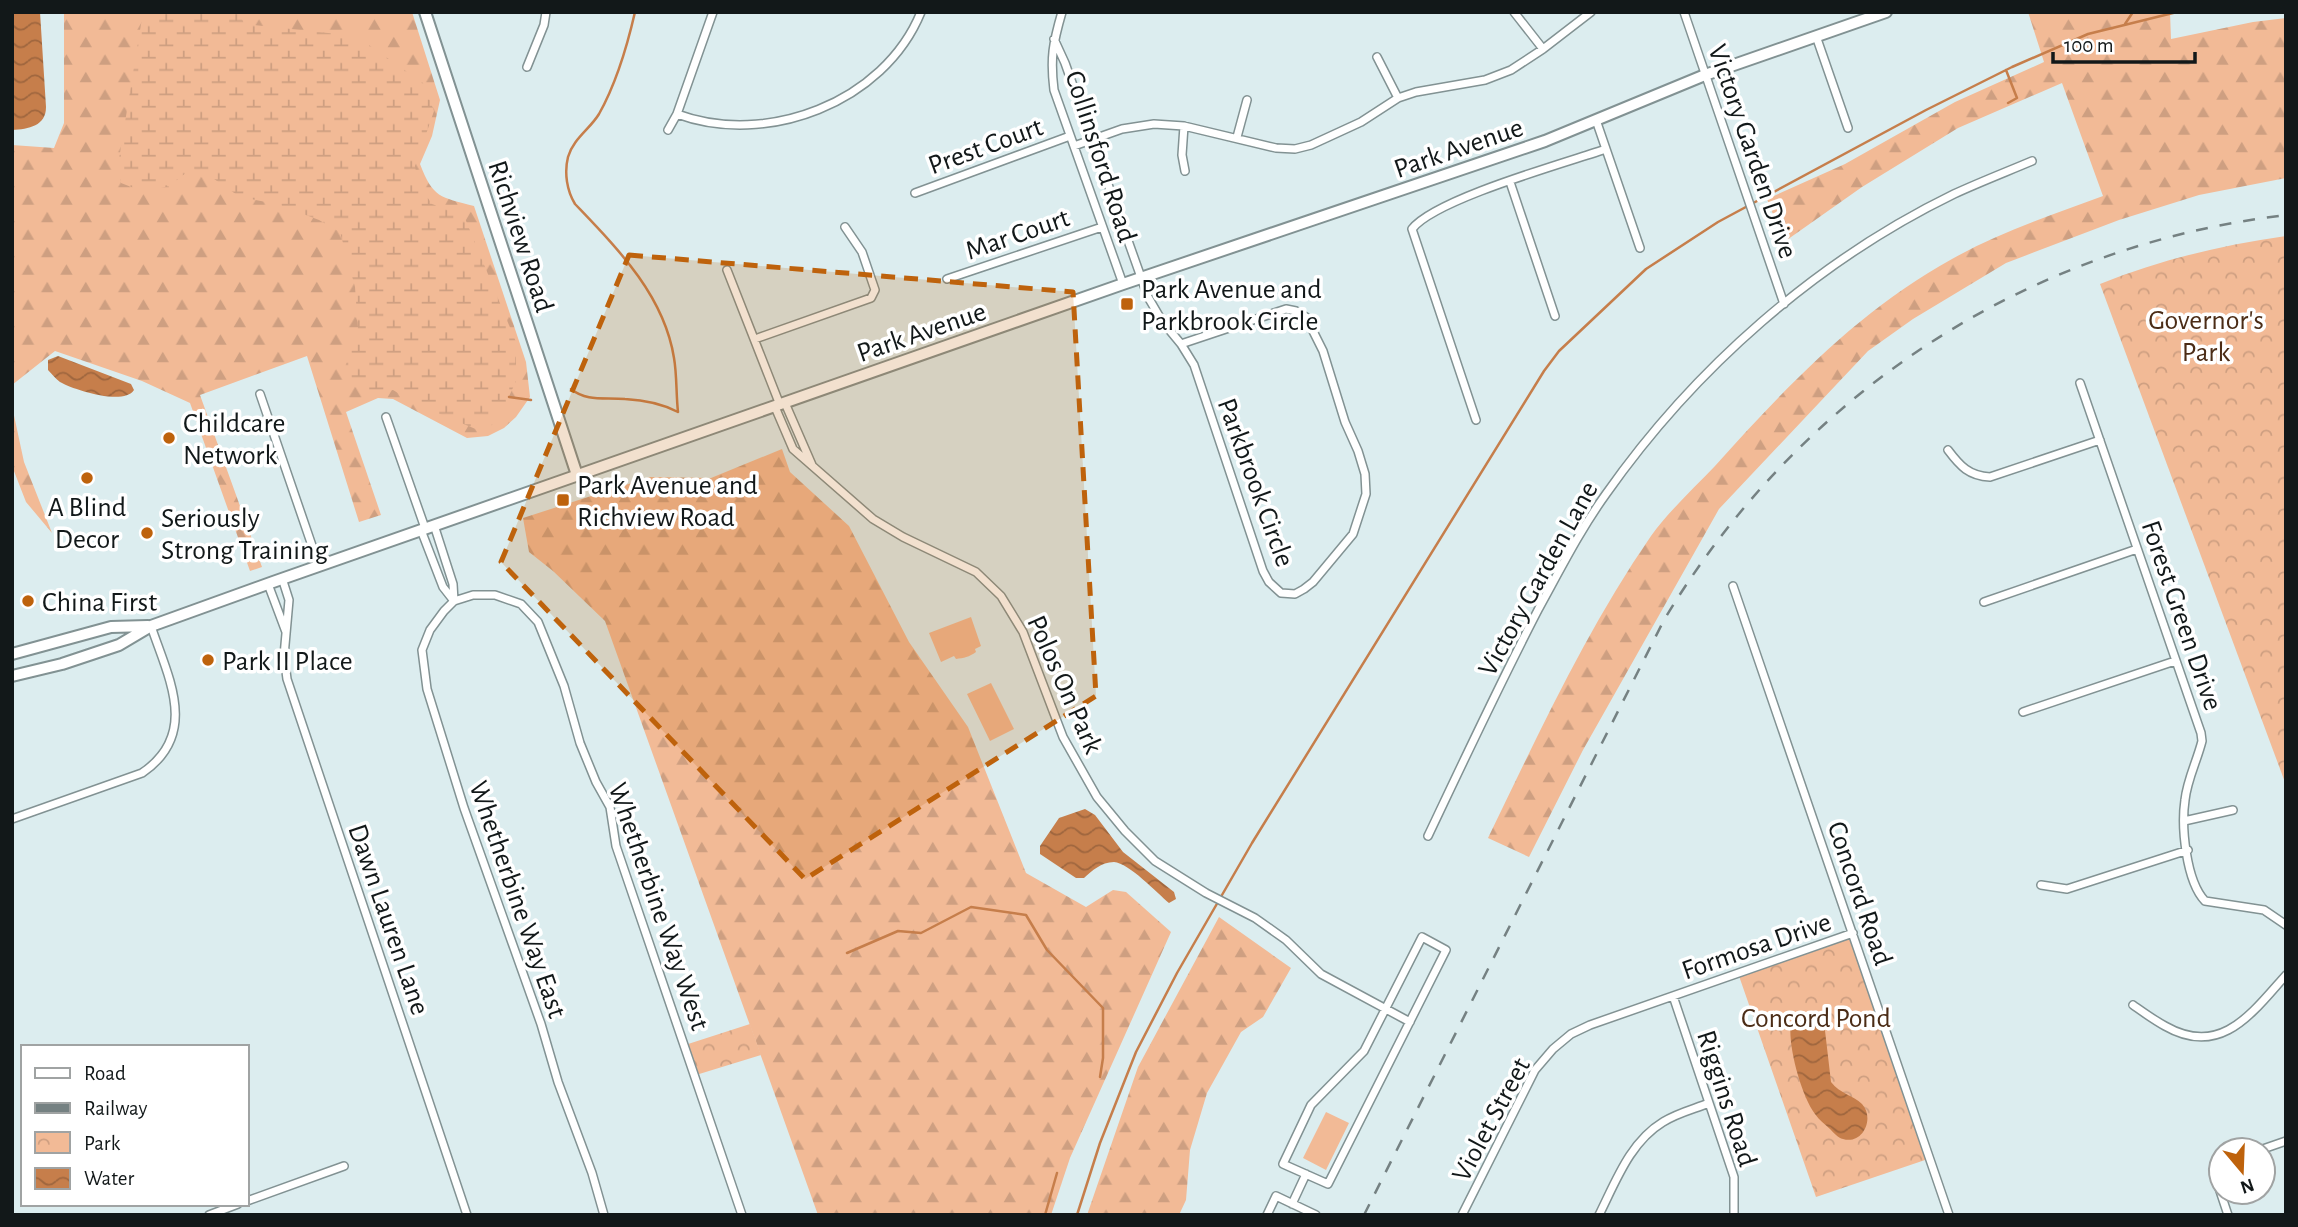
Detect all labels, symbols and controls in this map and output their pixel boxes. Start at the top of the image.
scale bar [2053,21,2195,65]
text: 100 m [2064,35,2114,56]
street label: Victory Garden Drive [1702,41,1802,262]
street label: Collinsford Road [1059,67,1141,246]
street label: Prest Court [925,113,1047,181]
street label: Park Avenue [1390,114,1527,184]
street label: Richview Road [482,157,558,316]
street label: Mar Court [962,204,1073,266]
place label: Park Avenue and Parkbrook Circle [1141,276,1322,336]
marker: Park Avenue and Parkbrook Circle [1119,296,1135,312]
street label: Park Avenue [853,298,990,368]
park label: Governor's Park [2148,307,2264,367]
street label: Parkbrook Circle [1212,395,1299,571]
place label: Childcare Network [183,410,285,470]
marker: Childcare Network [161,430,177,446]
marker: A Blind Decor [79,470,95,486]
place label: Park Avenue and Richview Road [577,472,758,532]
street label: Victory Garden Lane [1474,477,1604,681]
marker: Park Avenue and Richview Road [555,492,571,508]
place label: A Blind Decor [48,494,126,554]
place label: Seriously Strong Training [161,505,328,565]
street label: Forest Green Drive [2136,517,2227,714]
marker: Seriously Strong Training [139,525,155,541]
place label: China First [42,589,157,617]
marker: China First [20,593,36,609]
street label: Polos On Park [1021,612,1107,758]
place label: Park II Place [222,648,353,676]
marker: Park II Place [200,652,216,668]
street label: Whetherbine Way East [463,778,571,1022]
street label: Whetherbine Way West [603,779,714,1034]
street label: Concord Road [1821,818,1897,969]
street label: Dawn Lauren Lane [342,821,434,1019]
street label: Formosa Drive [1678,908,1835,986]
park label: Concord Pond [1741,1005,1891,1033]
street label: Riggins Road [1691,1027,1761,1170]
legend [21,1045,248,1206]
street label: Violet Street [1448,1053,1536,1186]
text: Road [84,1063,126,1084]
text: Railway [84,1098,147,1119]
text: Park [84,1133,121,1154]
north arrow [2207,1136,2277,1206]
text: Water [84,1168,134,1189]
text: N [2238,1175,2256,1197]

